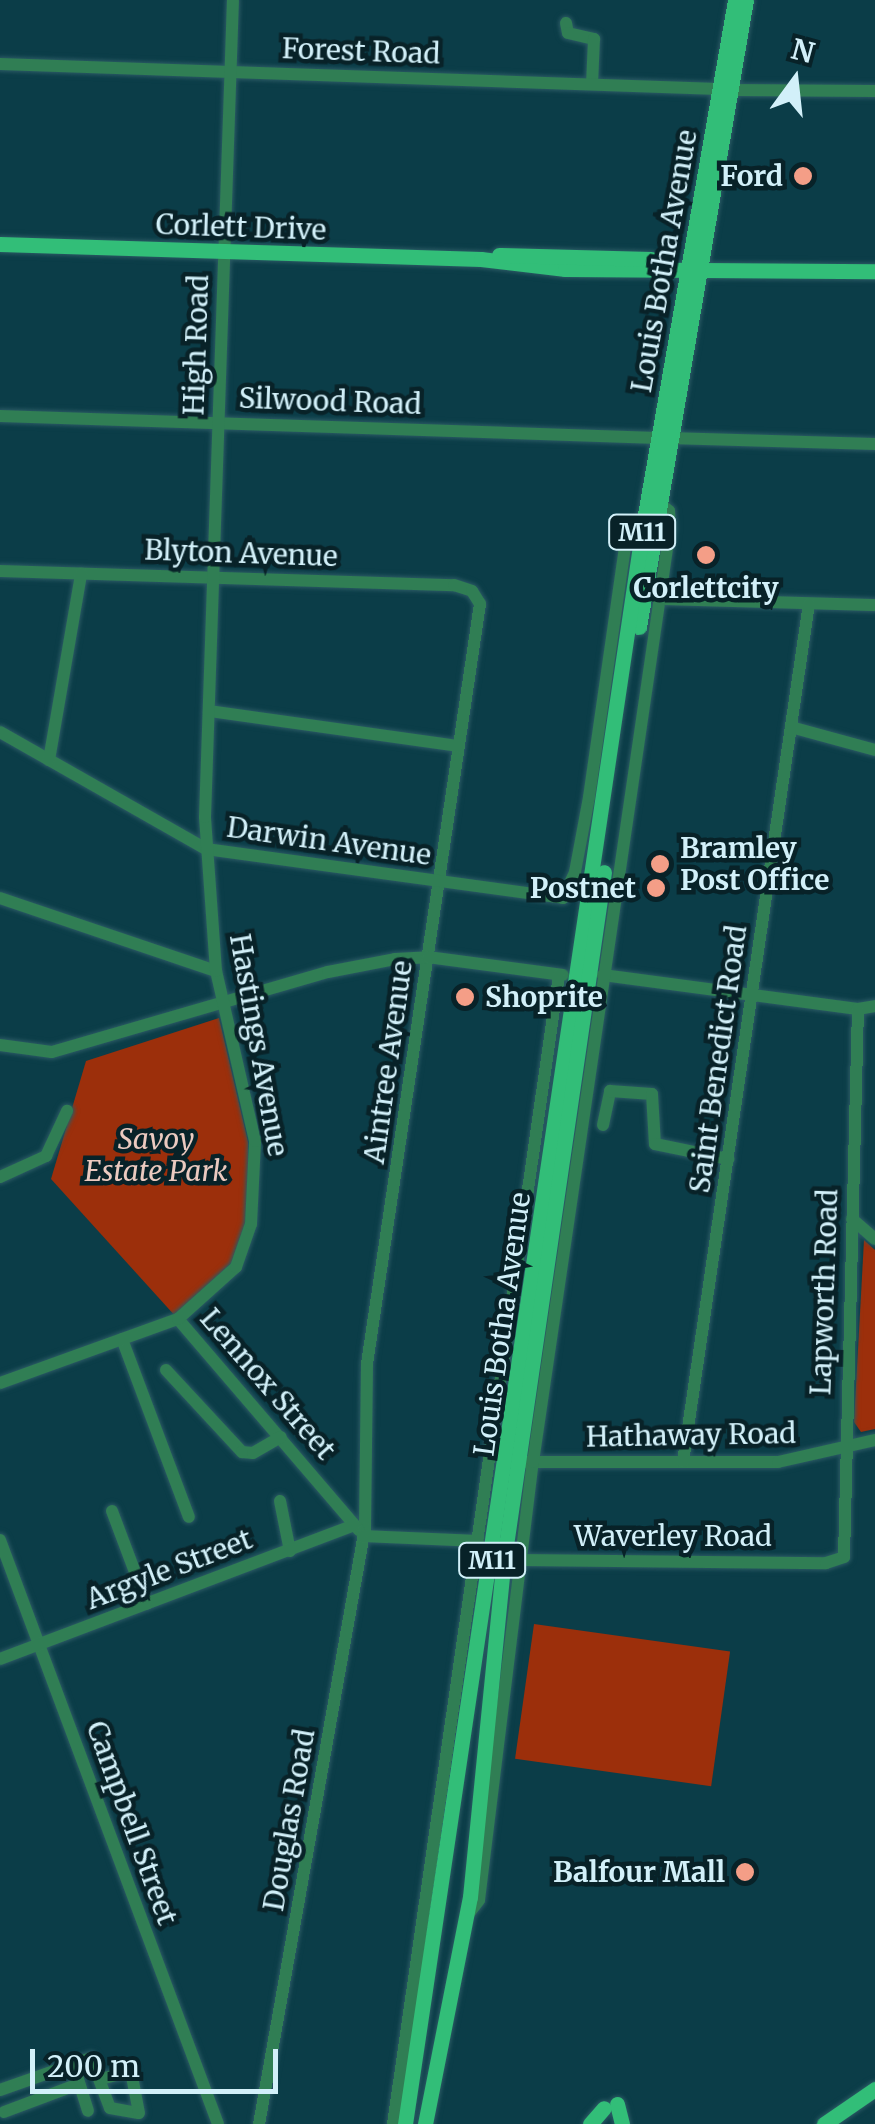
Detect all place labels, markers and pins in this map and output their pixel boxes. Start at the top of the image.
place label: Ford [720,159,783,193]
marker: Ford [792,165,814,187]
marker: Corlettcity [695,544,717,566]
place label: Corlettcity [633,571,779,605]
place label: Bramley Post Office [680,831,829,897]
marker: Bramley Post Office [649,853,671,875]
place label: Postnet [530,871,636,905]
marker: Postnet [645,877,667,899]
place label: Shoprite [485,980,603,1014]
marker: Shoprite [454,986,476,1008]
place label: Balfour Mall [553,1855,725,1889]
marker: Balfour Mall [734,1861,756,1883]

